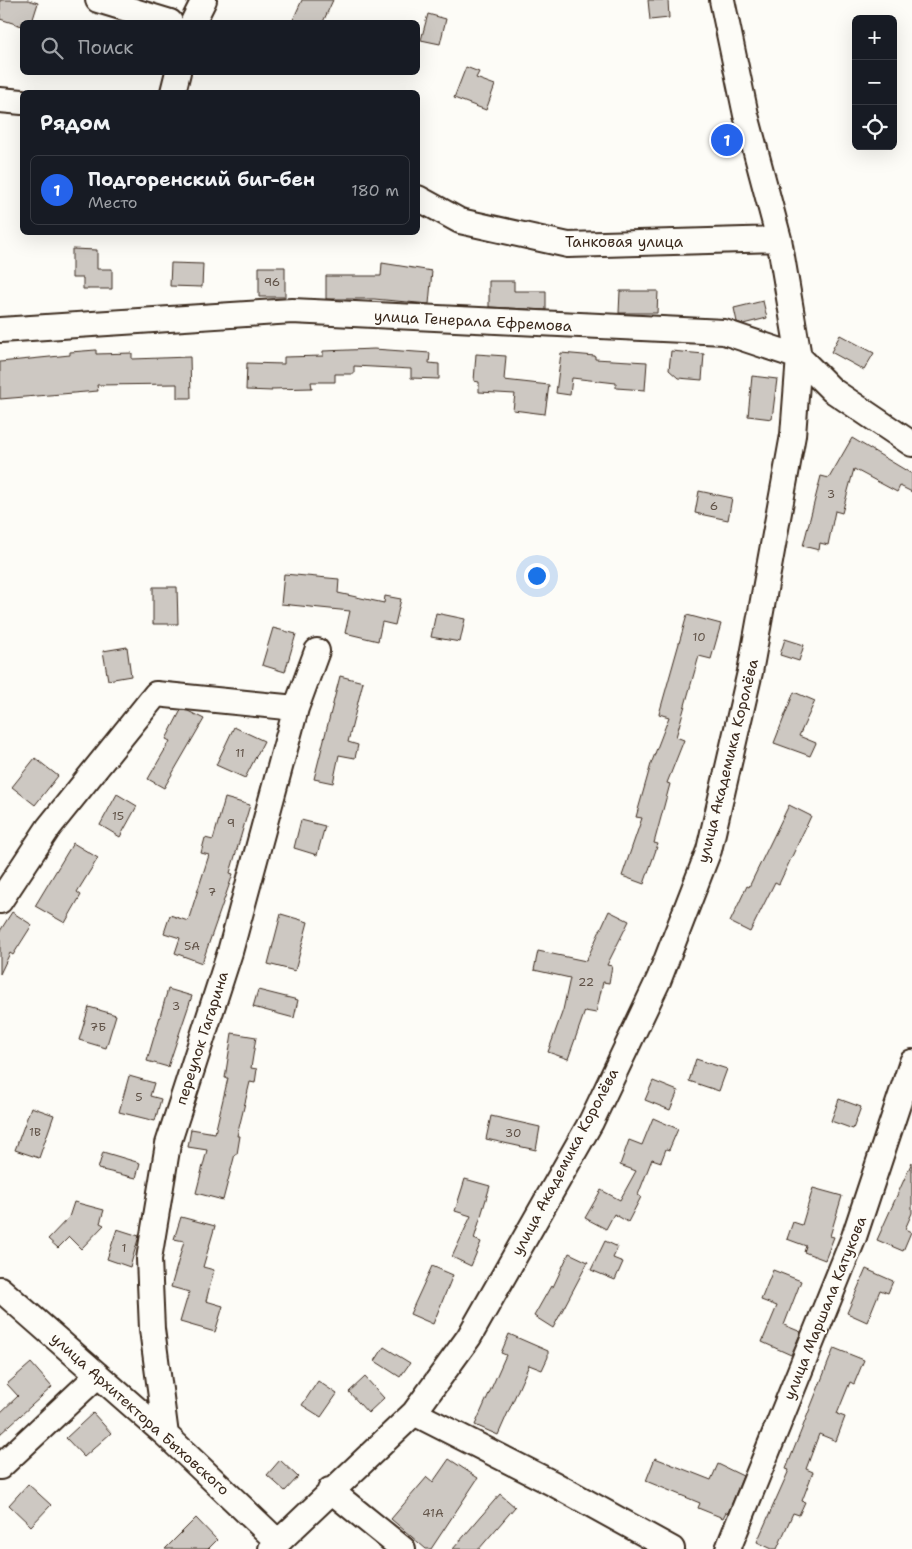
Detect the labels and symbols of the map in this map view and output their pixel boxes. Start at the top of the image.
pin: 1 [711,121,743,159]
street label: Танковая улица [565,232,684,252]
house number: 96 [264,274,280,290]
street label: улица Генерала Ефремова [373,306,573,336]
house number: 3 [827,486,835,502]
house number: 6 [710,498,718,514]
your location [524,563,550,589]
house number: 10 [692,629,706,645]
street label: улица Академика Королёва [693,656,763,865]
house number: 11 [235,745,245,761]
house number: 15 [112,808,124,824]
house number: 9 [227,815,235,831]
house number: 7 [208,884,216,900]
house number: 5А [184,938,200,954]
street label: переулок Гагарина [171,968,233,1107]
house number: 22 [578,974,594,990]
house number: 3 [172,998,180,1014]
house number: 7Б [90,1019,106,1035]
street label: улица Академика Королёва [507,1064,623,1259]
house number: 5 [135,1089,143,1105]
house number: 1В [29,1124,41,1140]
house number: 30 [505,1125,521,1141]
street label: улица Маршала Катукова [779,1213,871,1403]
house number: 1 [121,1240,127,1256]
street label: улица Архитектора Быховского [46,1328,234,1500]
house number: 41А [422,1505,444,1521]

